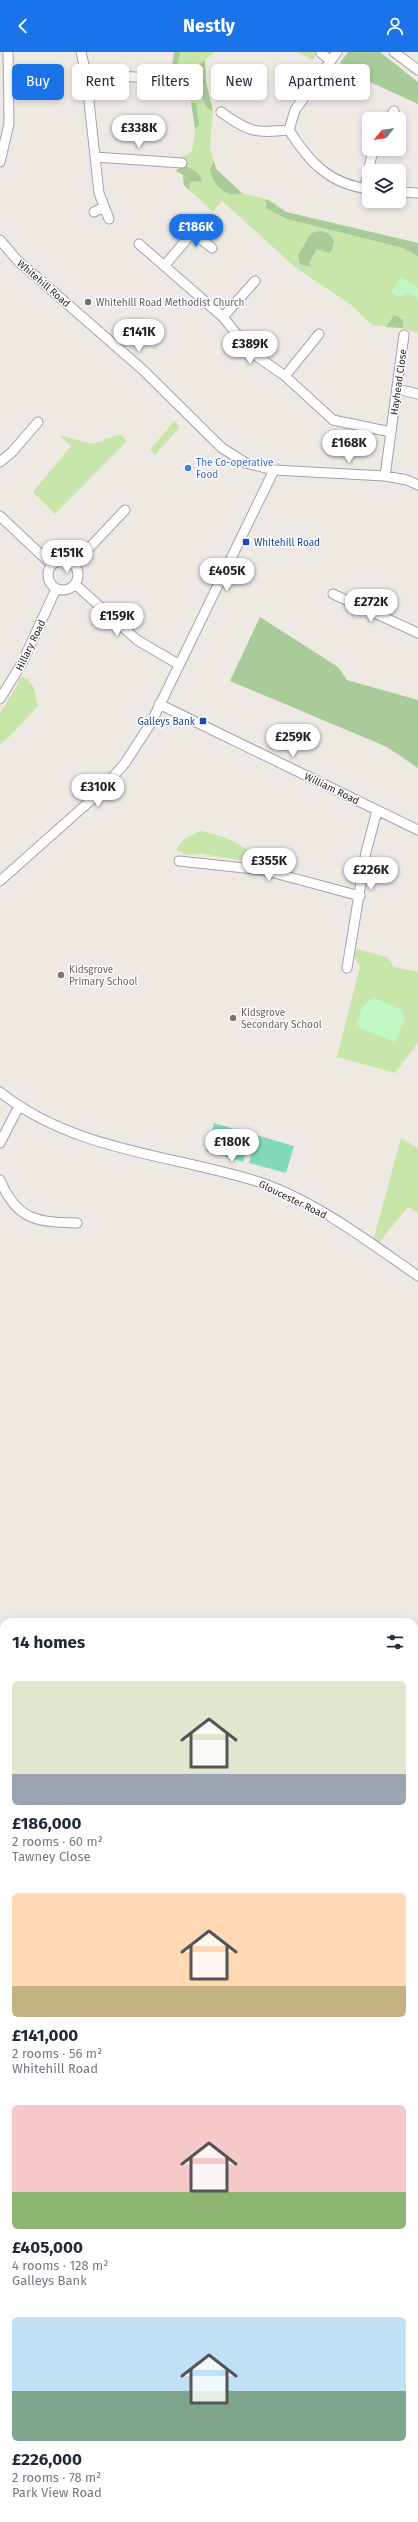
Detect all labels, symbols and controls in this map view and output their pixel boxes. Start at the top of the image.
icon: back [12,15,34,37]
text: Nestly [183,15,235,37]
icon: person [384,15,406,37]
chip: Buy [12,64,64,100]
chip: Rent [72,64,129,100]
chip: Filters [137,64,203,100]
chip: New [211,64,267,100]
chip: Apartment [275,64,370,100]
north arrow [362,112,406,156]
map controls [362,112,406,208]
pin: £338K [111,115,167,149]
text: £338K [121,120,157,135]
button: layers [362,164,406,208]
pin: £186K [168,214,224,248]
text: £186K [178,219,214,234]
street label: Whitehill Road [14,258,72,310]
marker: Whitehill Road Methodist Church [83,297,93,307]
place label: Whitehill Road Methodist Church [96,297,244,309]
pin: £141K [111,319,167,353]
text: £141K [122,324,156,339]
pin: £389K [222,331,278,365]
text: £389K [232,336,268,351]
street label: Hayhead Close [388,348,410,416]
pin: £168K [321,430,377,464]
text: £168K [331,435,367,450]
place label: The Co-operative Food [196,457,273,481]
marker: The Co-operative Food [183,463,193,473]
marker: Whitehill Road [241,537,251,547]
place label: Whitehill Road [254,537,320,549]
pin: £151K [39,540,95,574]
text: £151K [50,545,84,560]
pin: £405K [199,558,255,592]
text: £405K [209,563,245,578]
pin: £272K [343,589,399,623]
text: £272K [354,594,388,609]
pin: £159K [89,603,145,637]
text: £159K [100,608,134,623]
street label: Hillary Road [13,618,48,673]
place label: Galleys Bank [137,716,196,728]
marker: Galleys Bank [198,716,208,726]
pin: £259K [265,724,321,758]
text: £259K [275,729,311,744]
street label: William Road [302,770,361,807]
pin: £310K [70,774,126,808]
text: £310K [80,779,116,794]
pin: £355K [241,848,297,882]
text: £355K [251,853,287,868]
pin: £226K [343,857,399,891]
text: £226K [353,862,389,877]
place label: Kidsgrove Primary School [69,964,137,988]
marker: Kidsgrove Primary School [56,970,66,980]
place label: Kidsgrove Secondary School [241,1007,322,1031]
marker: Kidsgrove Secondary School [228,1013,238,1023]
pin: £180K [204,1129,260,1163]
text: £180K [214,1134,250,1149]
street label: Gloucester Road [257,1178,328,1222]
icon: filters [384,1631,406,1653]
text: 14 homes [12,1632,85,1653]
icon: home [173,1707,245,1779]
text: £186,000 [12,1813,82,1834]
text: 2 rooms · 60 m² [12,1834,103,1849]
text: Tawney Close [12,1849,91,1864]
icon: home [173,1919,245,1991]
text: £141,000 [12,2025,78,2046]
text: 2 rooms · 56 m² [12,2046,102,2061]
text: Whitehill Road [12,2061,98,2076]
icon: home [173,2131,245,2203]
text: £405,000 [12,2237,83,2258]
text: 4 rooms · 128 m² [12,2258,108,2273]
text: Galleys Bank [12,2273,87,2288]
icon: home [173,2343,245,2415]
text: £226,000 [12,2449,82,2470]
text: 2 rooms · 78 m² [12,2470,101,2485]
text: Park View Road [12,2485,102,2500]

